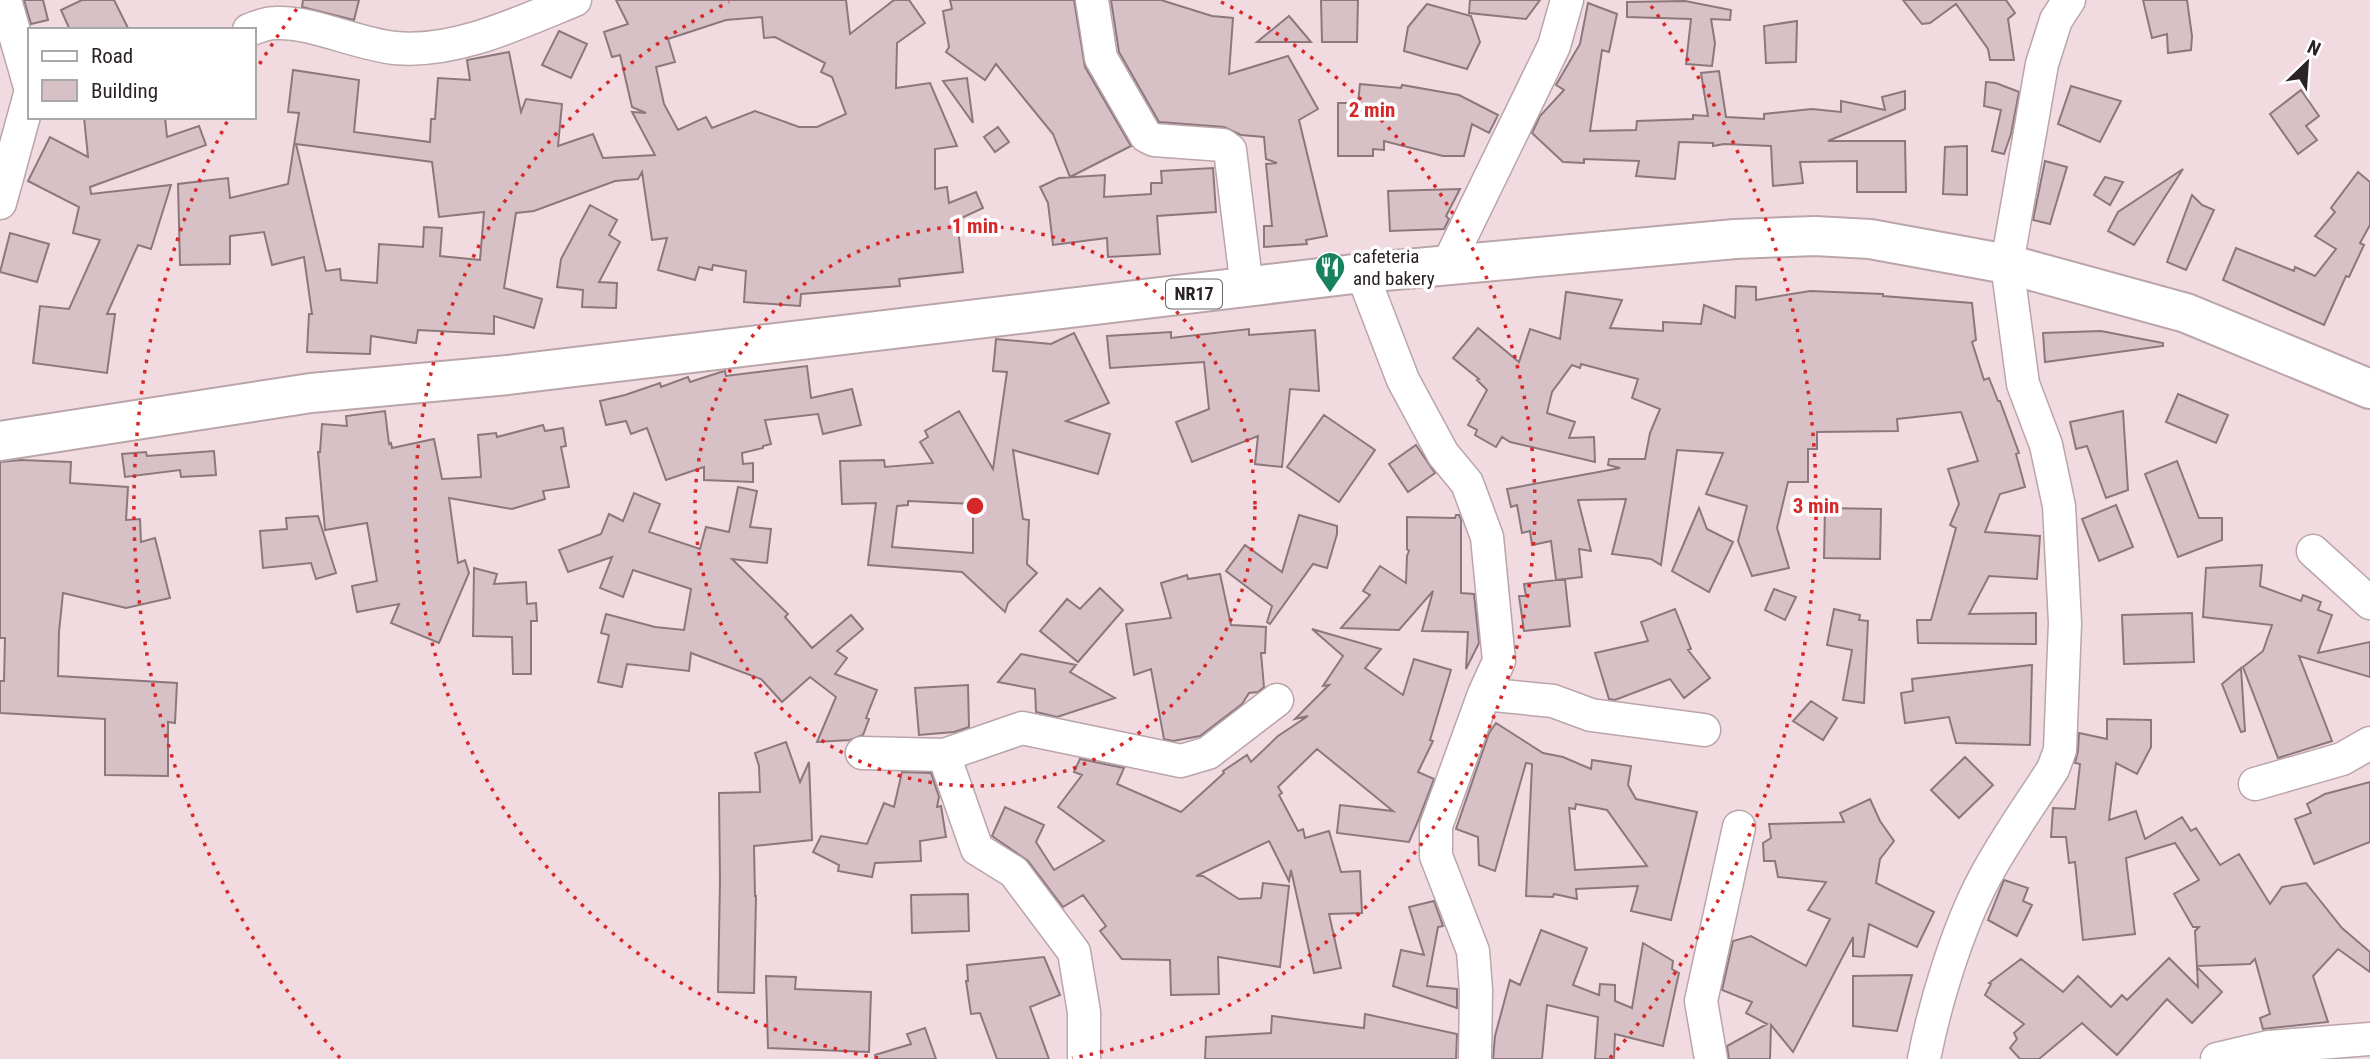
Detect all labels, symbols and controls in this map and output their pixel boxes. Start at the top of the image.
legend [28,28,256,119]
north arrow [2272,28,2342,98]
text: N [2304,35,2324,61]
text: Road [91,44,133,68]
text: Building [91,79,158,103]
text: 2 min [1349,98,1395,122]
text: 1 min [952,214,998,238]
place label: cafeteria and bakery [1353,245,1435,290]
restaurant icon: cafeteria and bakery [1313,250,1347,294]
road number: NR17 [1166,280,1222,308]
centre of rings [963,494,987,518]
text: 3 min [1793,494,1839,518]

